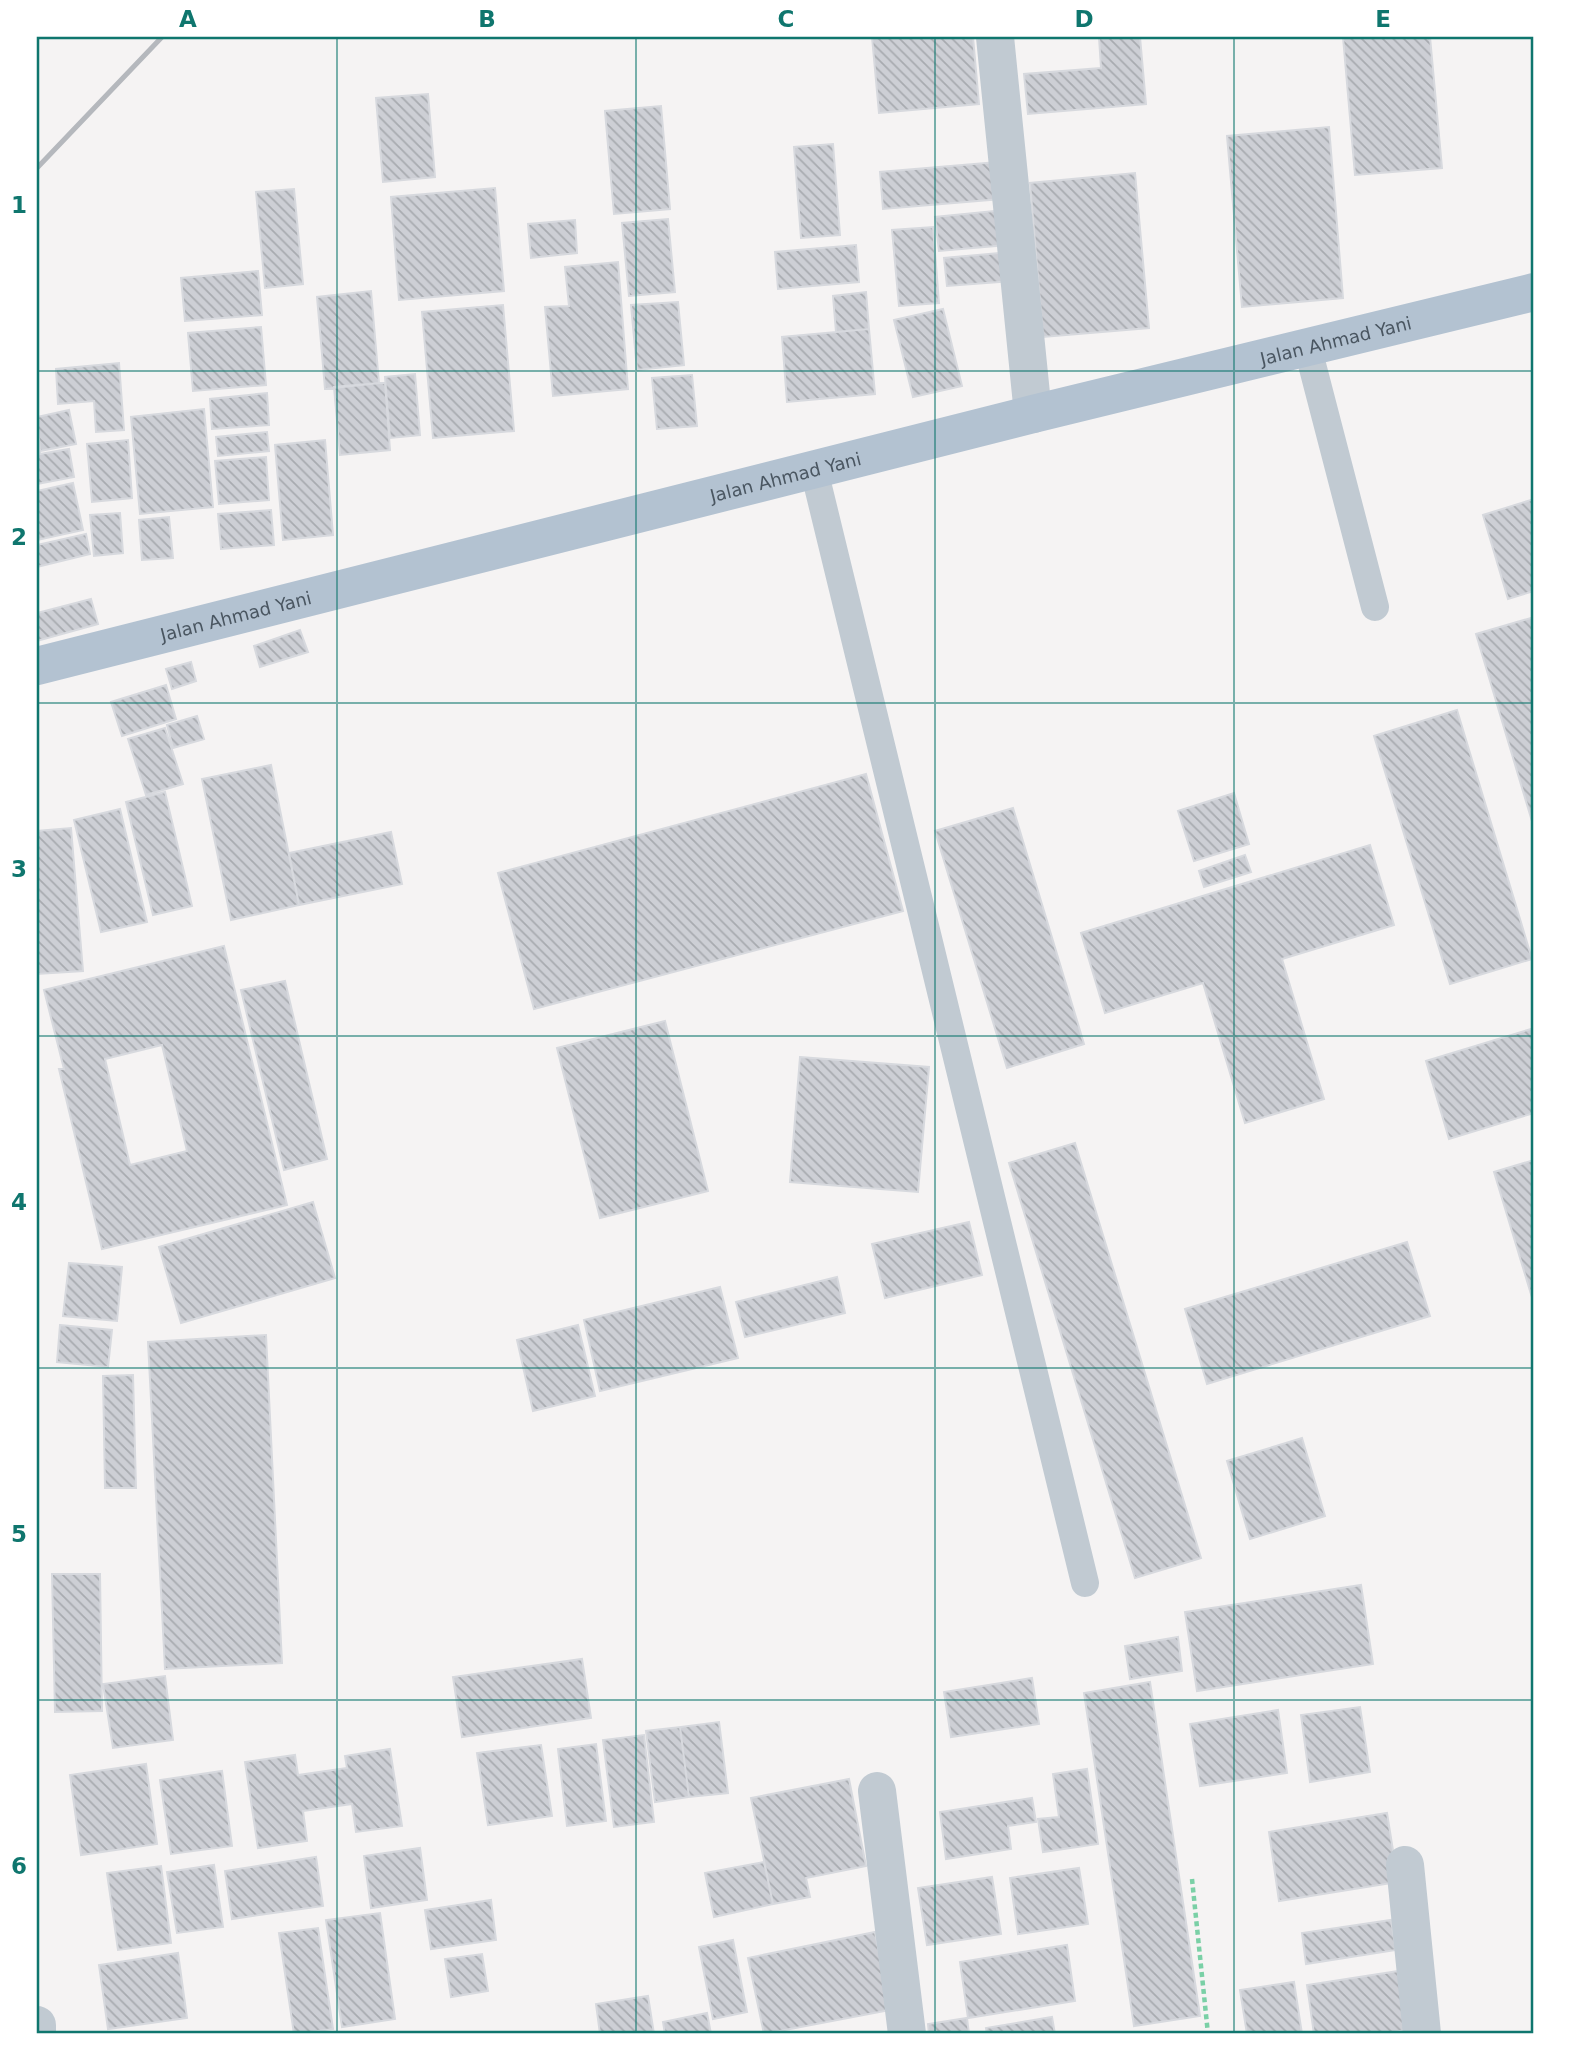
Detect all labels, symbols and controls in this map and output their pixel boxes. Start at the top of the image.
text: A [179,6,197,32]
text: B [478,6,496,32]
text: C [778,6,794,32]
text: D [1074,6,1094,32]
text: E [1375,6,1391,32]
text: 1 [11,192,27,218]
street label: Jalan Ahmad Yani [1257,312,1414,369]
street label: Jalan Ahmad Yani [707,447,863,506]
text: 2 [11,524,27,550]
street label: Jalan Ahmad Yani [157,587,313,645]
text: 3 [11,856,27,882]
text: 4 [11,1189,27,1215]
text: 5 [11,1521,27,1547]
text: 6 [11,1853,27,1879]

